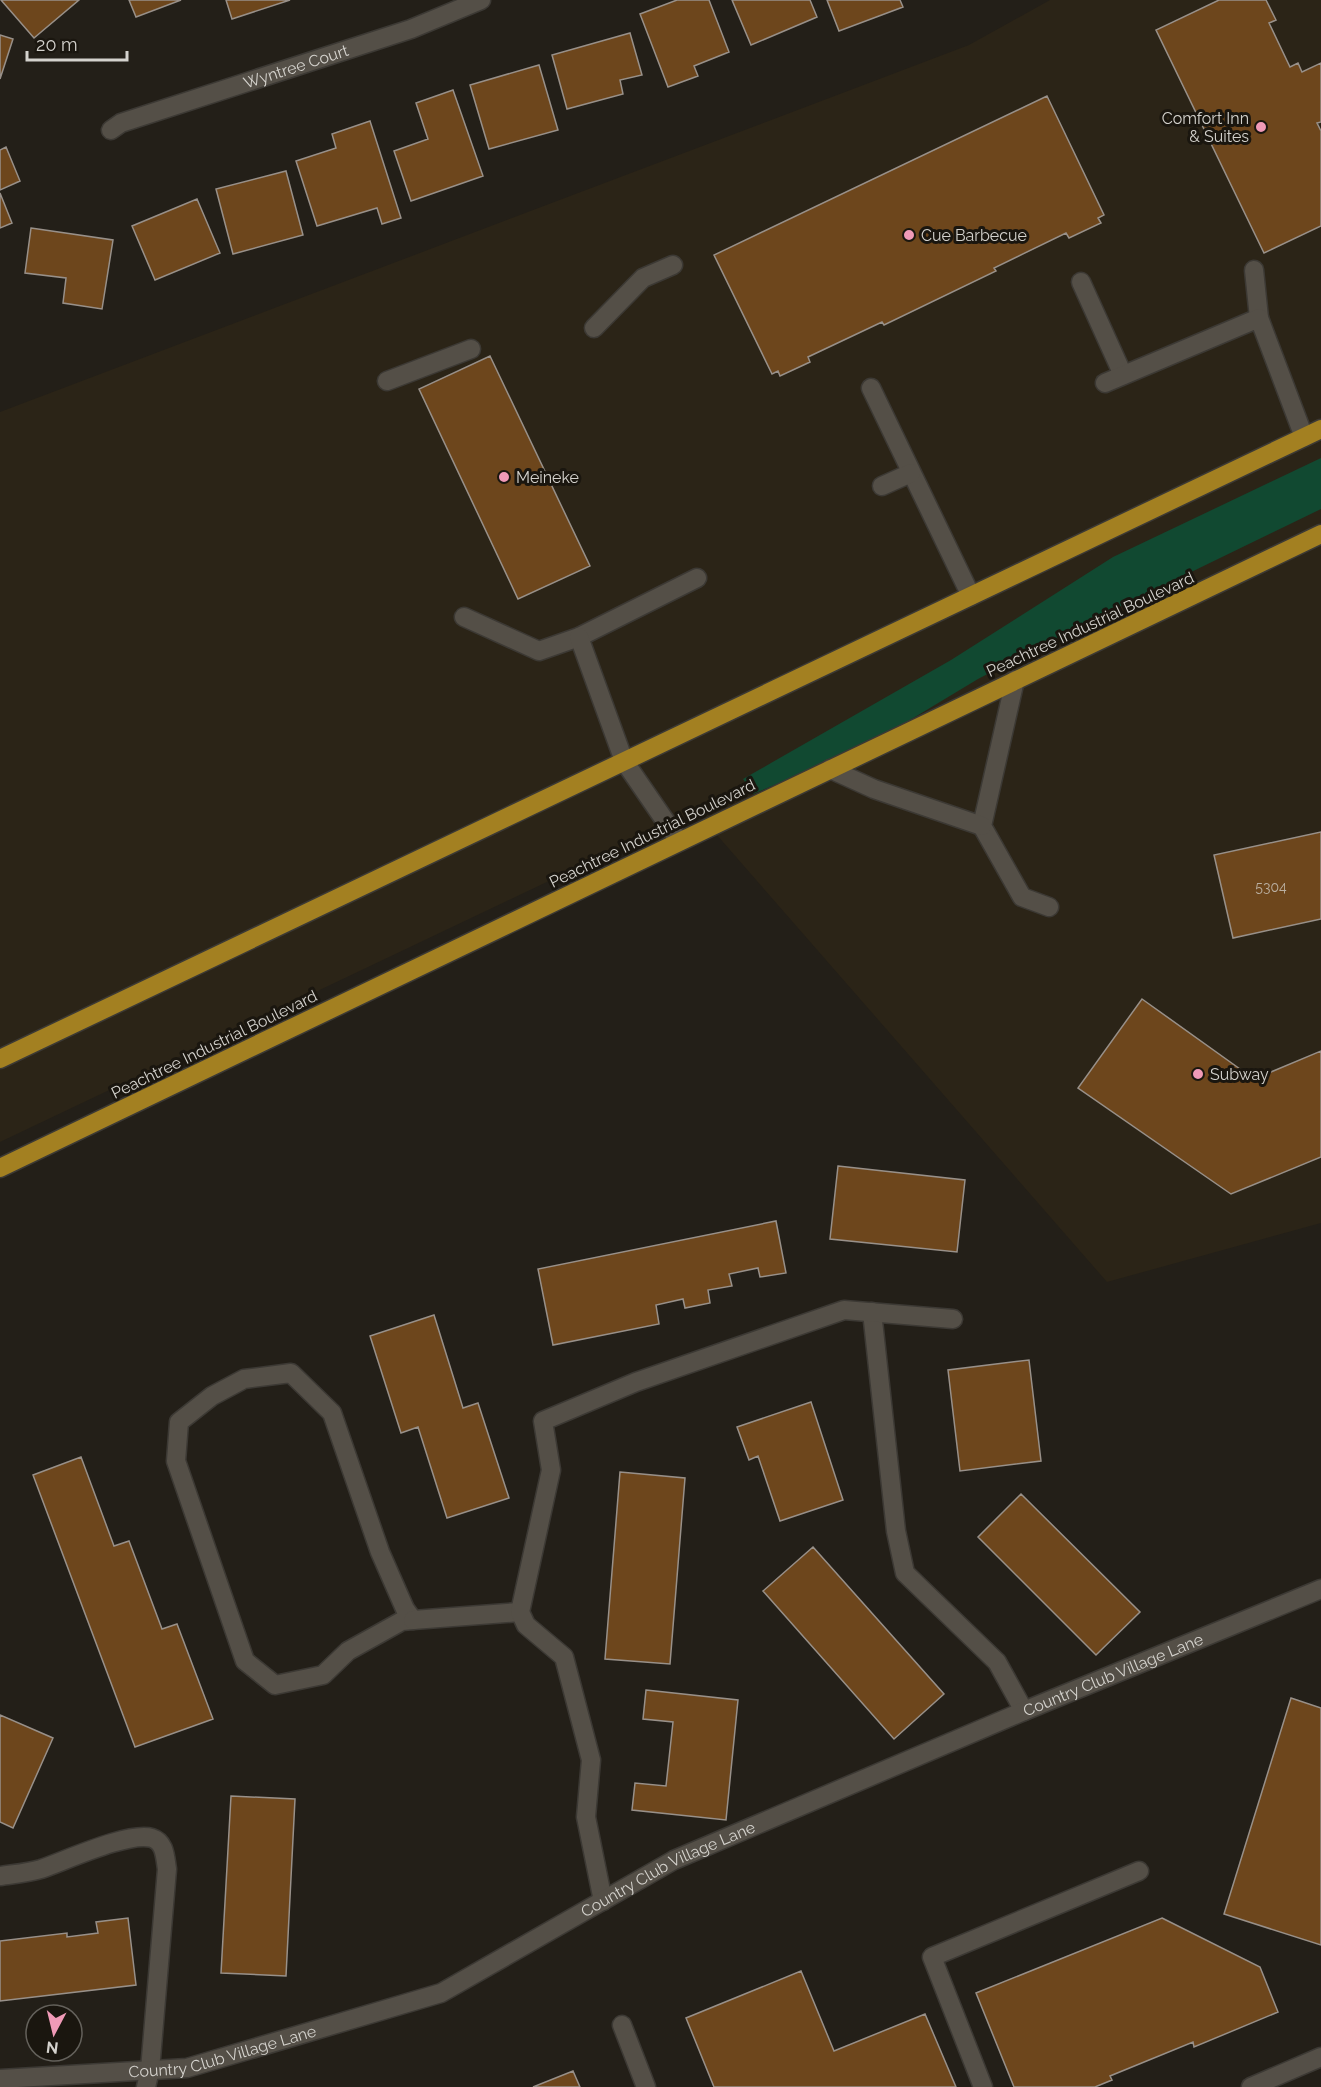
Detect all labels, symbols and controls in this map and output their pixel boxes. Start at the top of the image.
scale bar [27,24,128,62]
text: 20 m [36,34,78,55]
street label: Wyntree Court [241,41,351,93]
place label: Comfort Inn & Suites [1162,109,1249,146]
marker: Comfort Inn & Suites [1254,120,1268,134]
place label: Cue Barbecue [921,226,1027,245]
marker: Cue Barbecue [902,228,916,242]
place label: Meineke [516,468,579,487]
marker: Meineke [497,470,511,484]
street label: Peachtree Industrial Boulevard [983,568,1197,681]
street label: Peachtree Industrial Boulevard [546,775,758,892]
house number: 5304 [1255,879,1287,895]
street label: Peachtree Industrial Boulevard [108,986,320,1103]
place label: Subway [1210,1065,1269,1084]
marker: Subway [1191,1067,1205,1081]
street label: Country Club Village Lane [1020,1629,1206,1720]
street label: Country Club Village Lane [578,1818,758,1921]
north arrow [24,2003,84,2063]
street label: Country Club Village Lane [128,2021,318,2081]
text: N [45,2037,59,2058]

